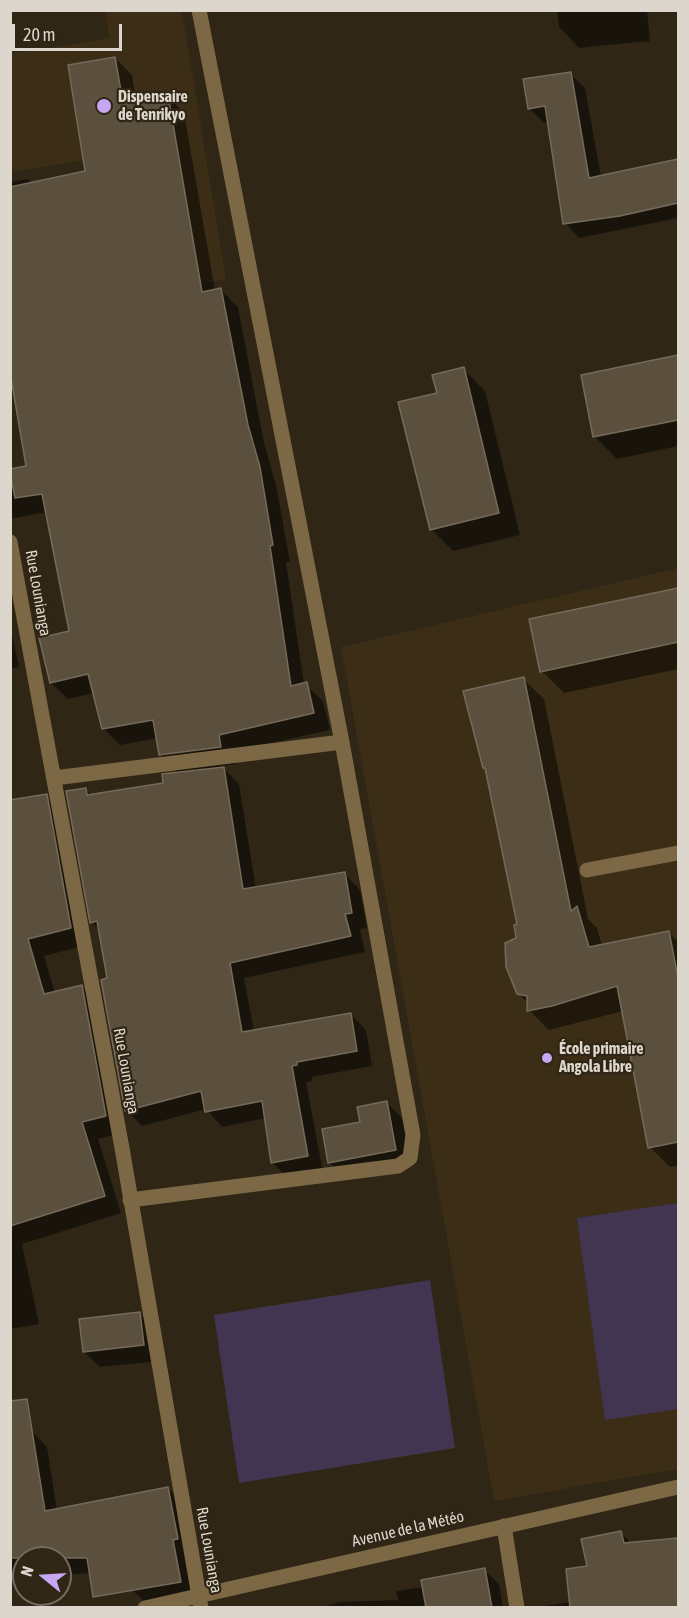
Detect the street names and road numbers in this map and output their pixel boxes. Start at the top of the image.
street label: Rue Lounianga [21,548,55,638]
street label: Rue Lounianga [109,1026,143,1116]
street label: Rue Lounianga [192,1505,226,1595]
street label: Avenue de la Météo [350,1507,466,1551]

